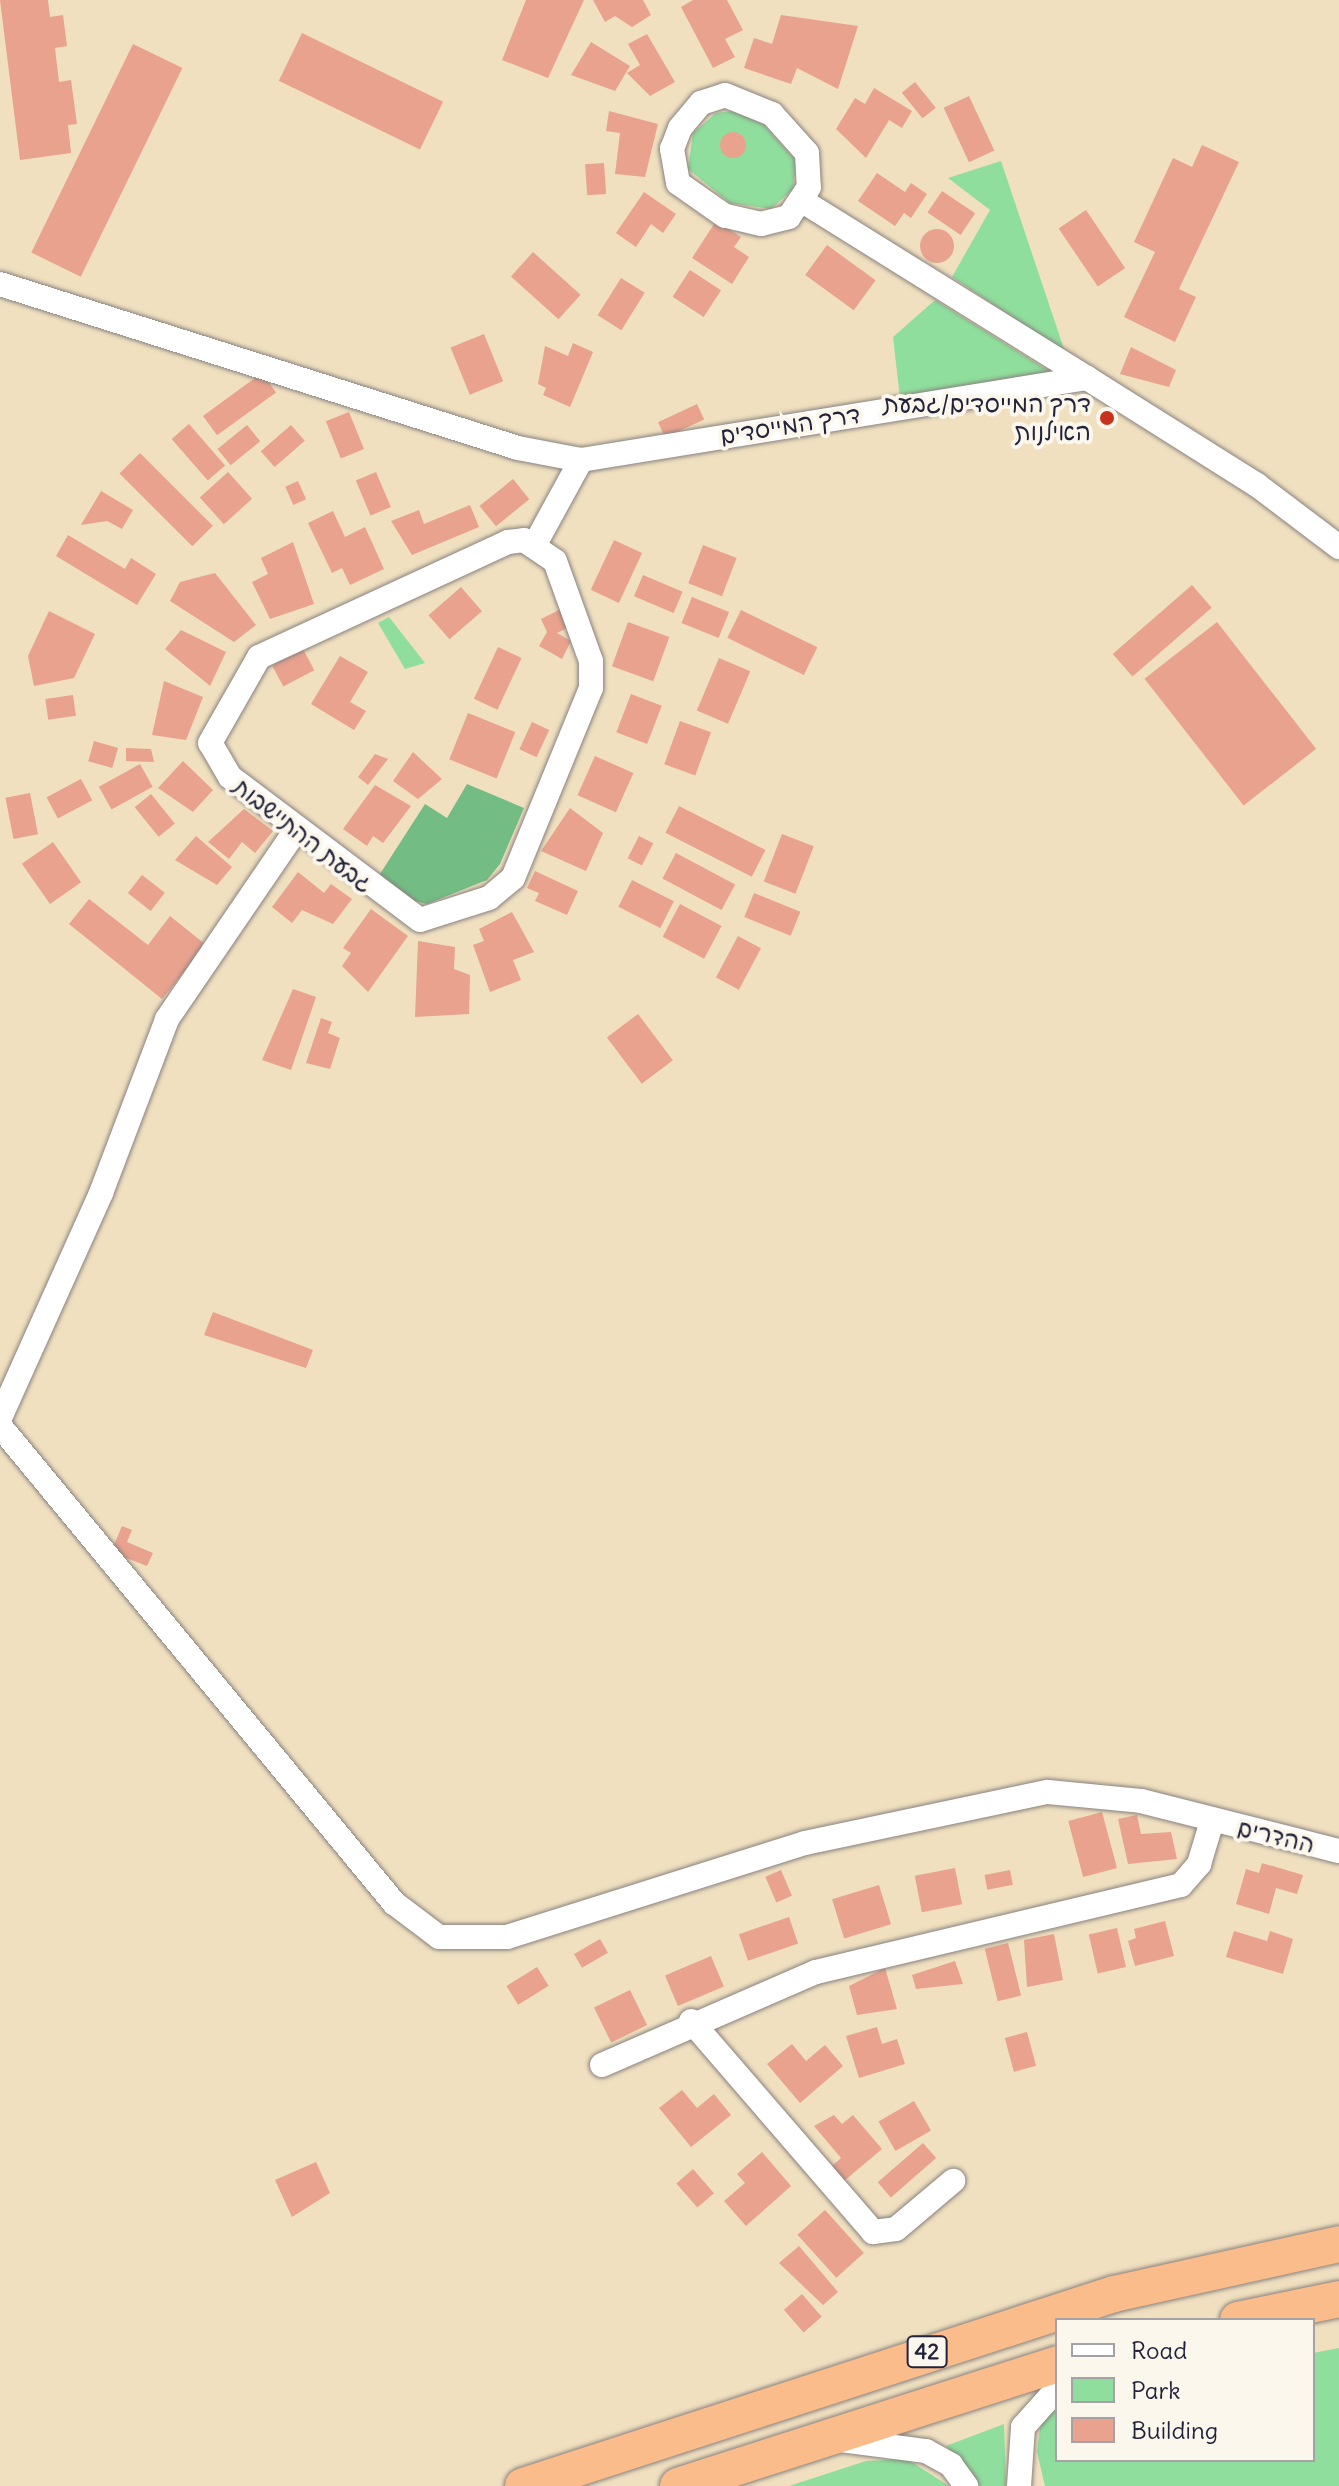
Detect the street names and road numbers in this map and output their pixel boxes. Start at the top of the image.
street label: דרך המייסדים [718,400,862,450]
street label: גבעת ההתיישבות [228,772,378,898]
street label: ההדרים [1235,1813,1317,1859]
road number: 42 [905,2334,949,2370]

